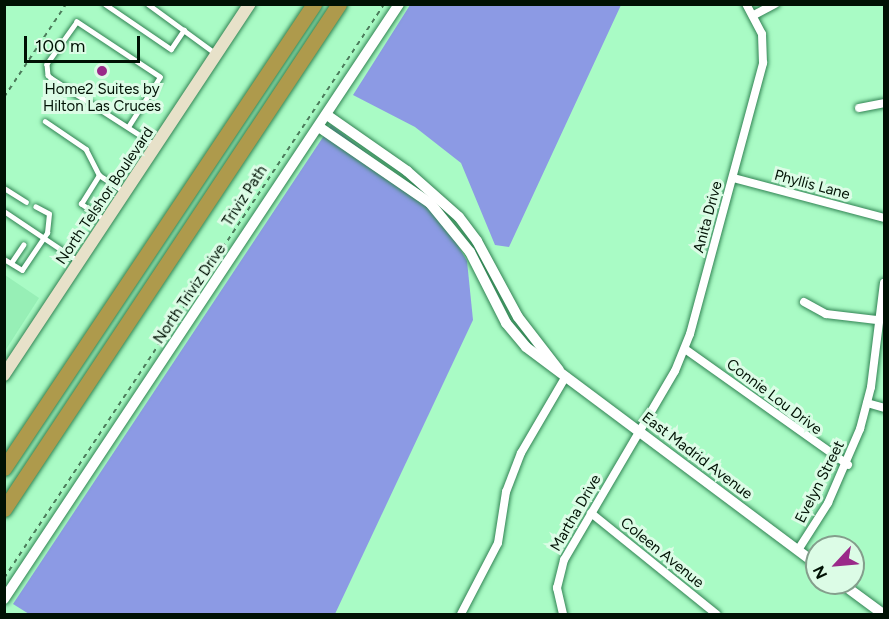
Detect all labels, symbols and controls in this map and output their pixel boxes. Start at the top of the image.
scale bar [27,24,142,62]
text: 100 m [35,35,85,57]
marker: Home2 Suites by Hilton Las Cruces [95,64,109,78]
place label: Home2 Suites by Hilton Las Cruces [43,80,161,115]
street label: North Telshor Boulevard [52,124,158,268]
street label: Triviz Path [219,162,271,230]
street label: Phyllis Lane [772,166,852,204]
street label: Anita Drive [690,179,726,255]
street label: North Triviz Drive [150,241,230,347]
street label: Connie Lou Drive [723,355,825,439]
street label: East Madrid Avenue [638,409,756,503]
street label: Evelyn Street [792,438,848,526]
street label: Martha Drive [547,471,605,555]
street label: Coleen Avenue [617,514,707,592]
north arrow [805,535,865,595]
text: N [809,563,831,582]

